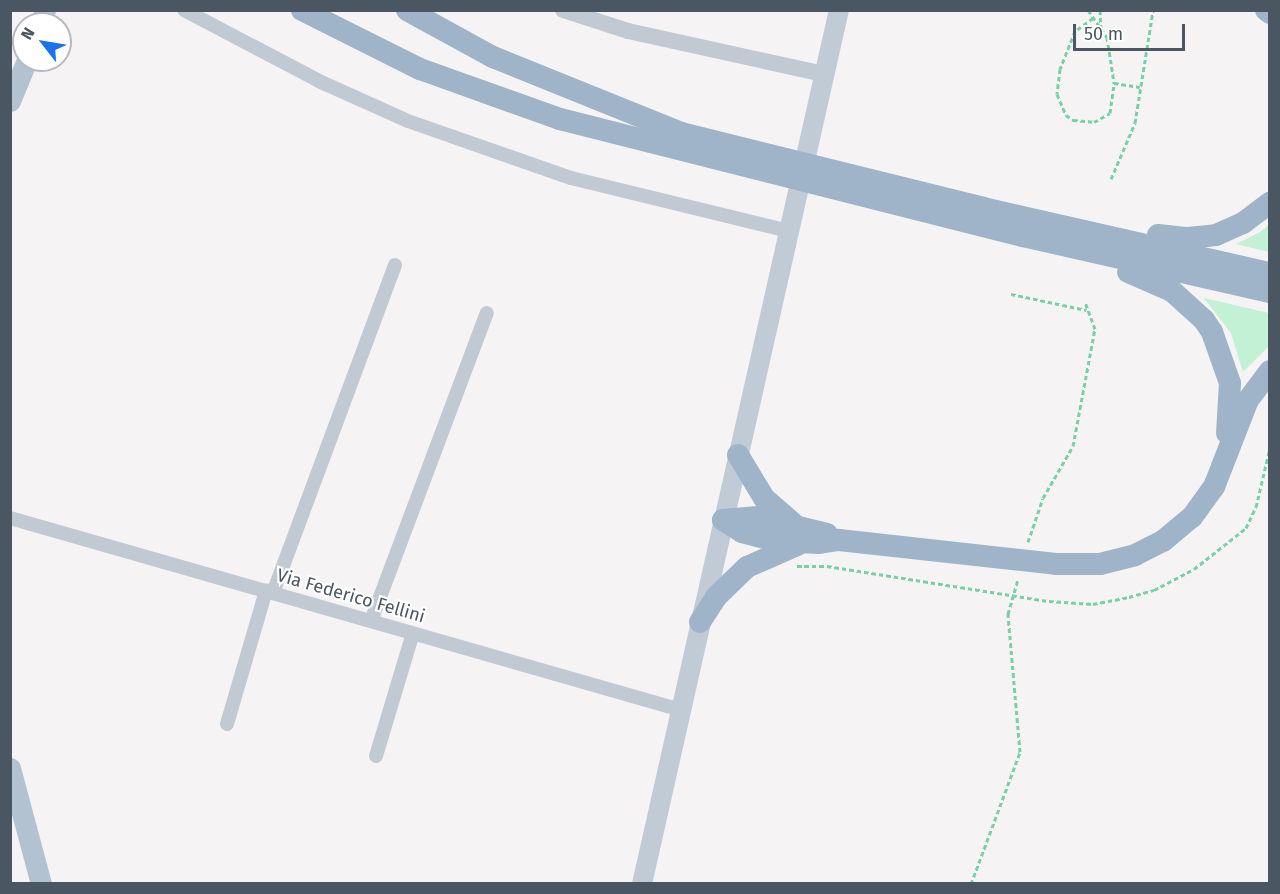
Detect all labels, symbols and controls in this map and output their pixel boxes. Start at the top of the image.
north arrow [12,12,72,72]
scale bar [1076,12,1188,50]
text: 50 m [1084,23,1123,45]
text: N [17,24,39,43]
street label: Via Federico Fellini [274,565,428,627]

